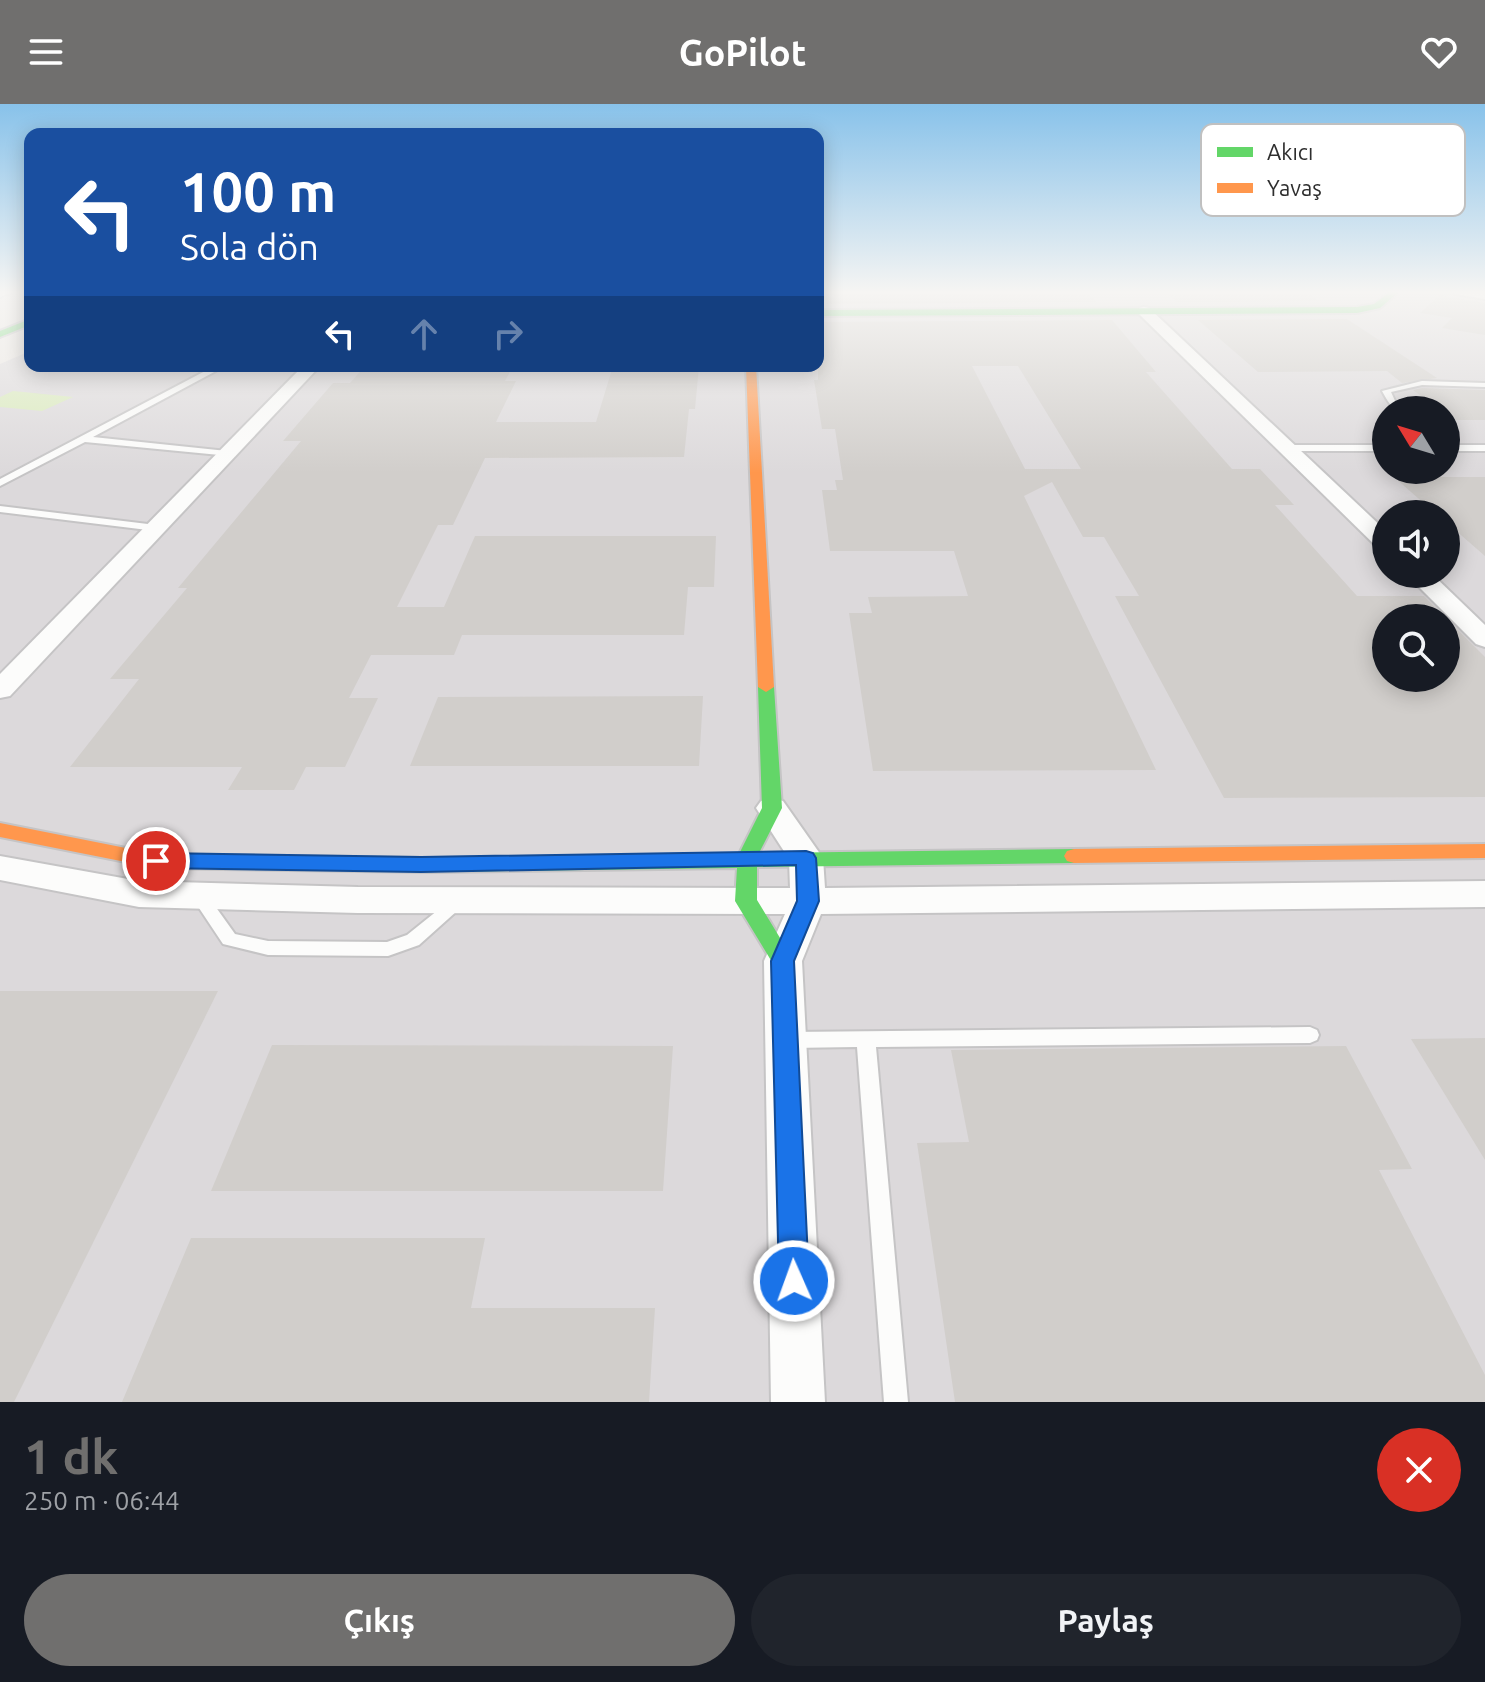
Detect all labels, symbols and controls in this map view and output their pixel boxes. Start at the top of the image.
icon: menu [24,30,68,74]
icon: heart [1417,30,1461,74]
text: GoPilot [679,32,806,73]
legend [1201,124,1465,216]
text: Akıcı [1267,139,1313,164]
icon: left [48,160,152,264]
text: 100 m [180,160,336,223]
text: Yavaş [1267,175,1322,200]
text: Sola dön [180,226,319,267]
icon: left [318,312,362,356]
icon: ahead [402,312,446,356]
icon: right [486,312,530,356]
north arrow [1372,396,1460,484]
map controls [1372,396,1460,692]
button: sound [1372,500,1460,588]
button: search [1372,604,1460,692]
pin [122,827,190,895]
icon: arrive [134,839,178,883]
position arrow [752,1239,836,1323]
button: close [1377,1428,1461,1512]
text: 1 dk [24,1429,118,1483]
text: 250 m · 06:44 [24,1486,180,1515]
button: Çıkış [24,1574,735,1666]
button: Paylaş [751,1574,1461,1666]

